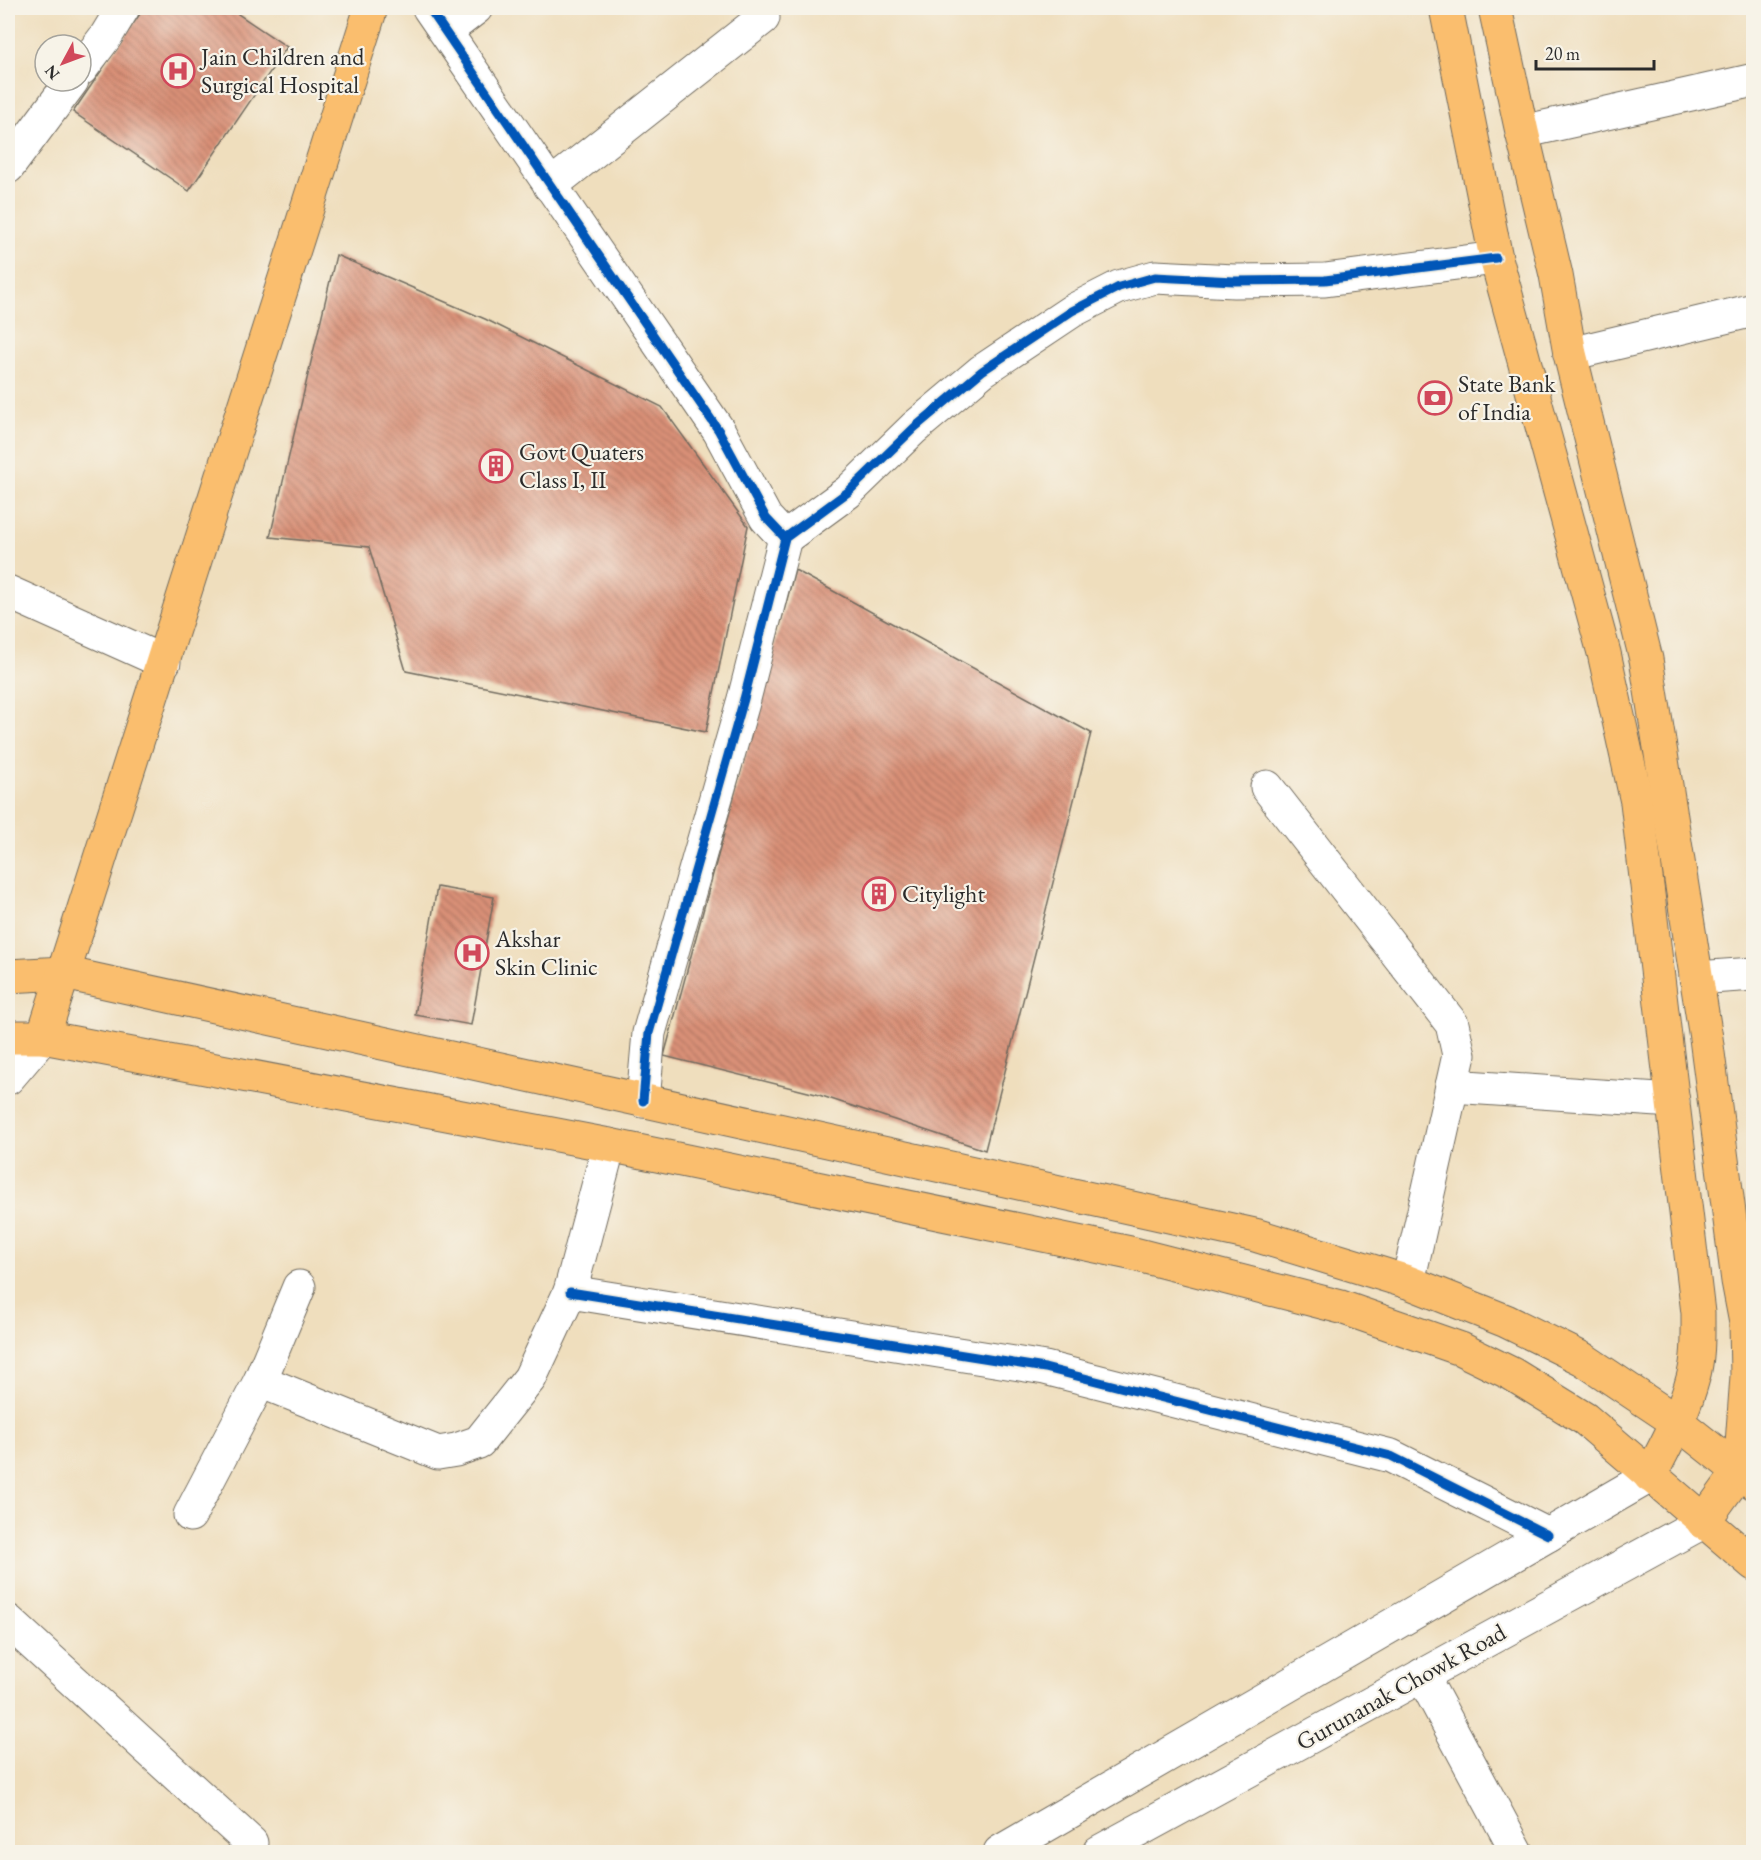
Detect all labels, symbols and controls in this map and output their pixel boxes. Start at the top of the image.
north arrow [33,33,93,93]
scale bar [1536,33,1654,71]
place label: Jain Children and Surgical Hospital [199,41,365,100]
text: 20 m [1545,42,1580,65]
hospital icon: Jain Children and Surgical Hospital [160,53,196,89]
text: N [40,61,64,84]
place label: State Bank of India [1458,368,1556,427]
bank icon: State Bank of India [1417,380,1453,416]
place label: Govt Quaters Class I, II [519,436,644,495]
building icon: Govt Quaters Class I, II [478,448,514,484]
building icon: Citylight [861,876,897,912]
place label: Citylight [902,878,985,909]
place label: Akshar Skin Clinic [494,923,598,982]
hospital icon: Akshar Skin Clinic [454,935,490,971]
street label: Gurunanak Chowk Road [1290,1616,1512,1757]

